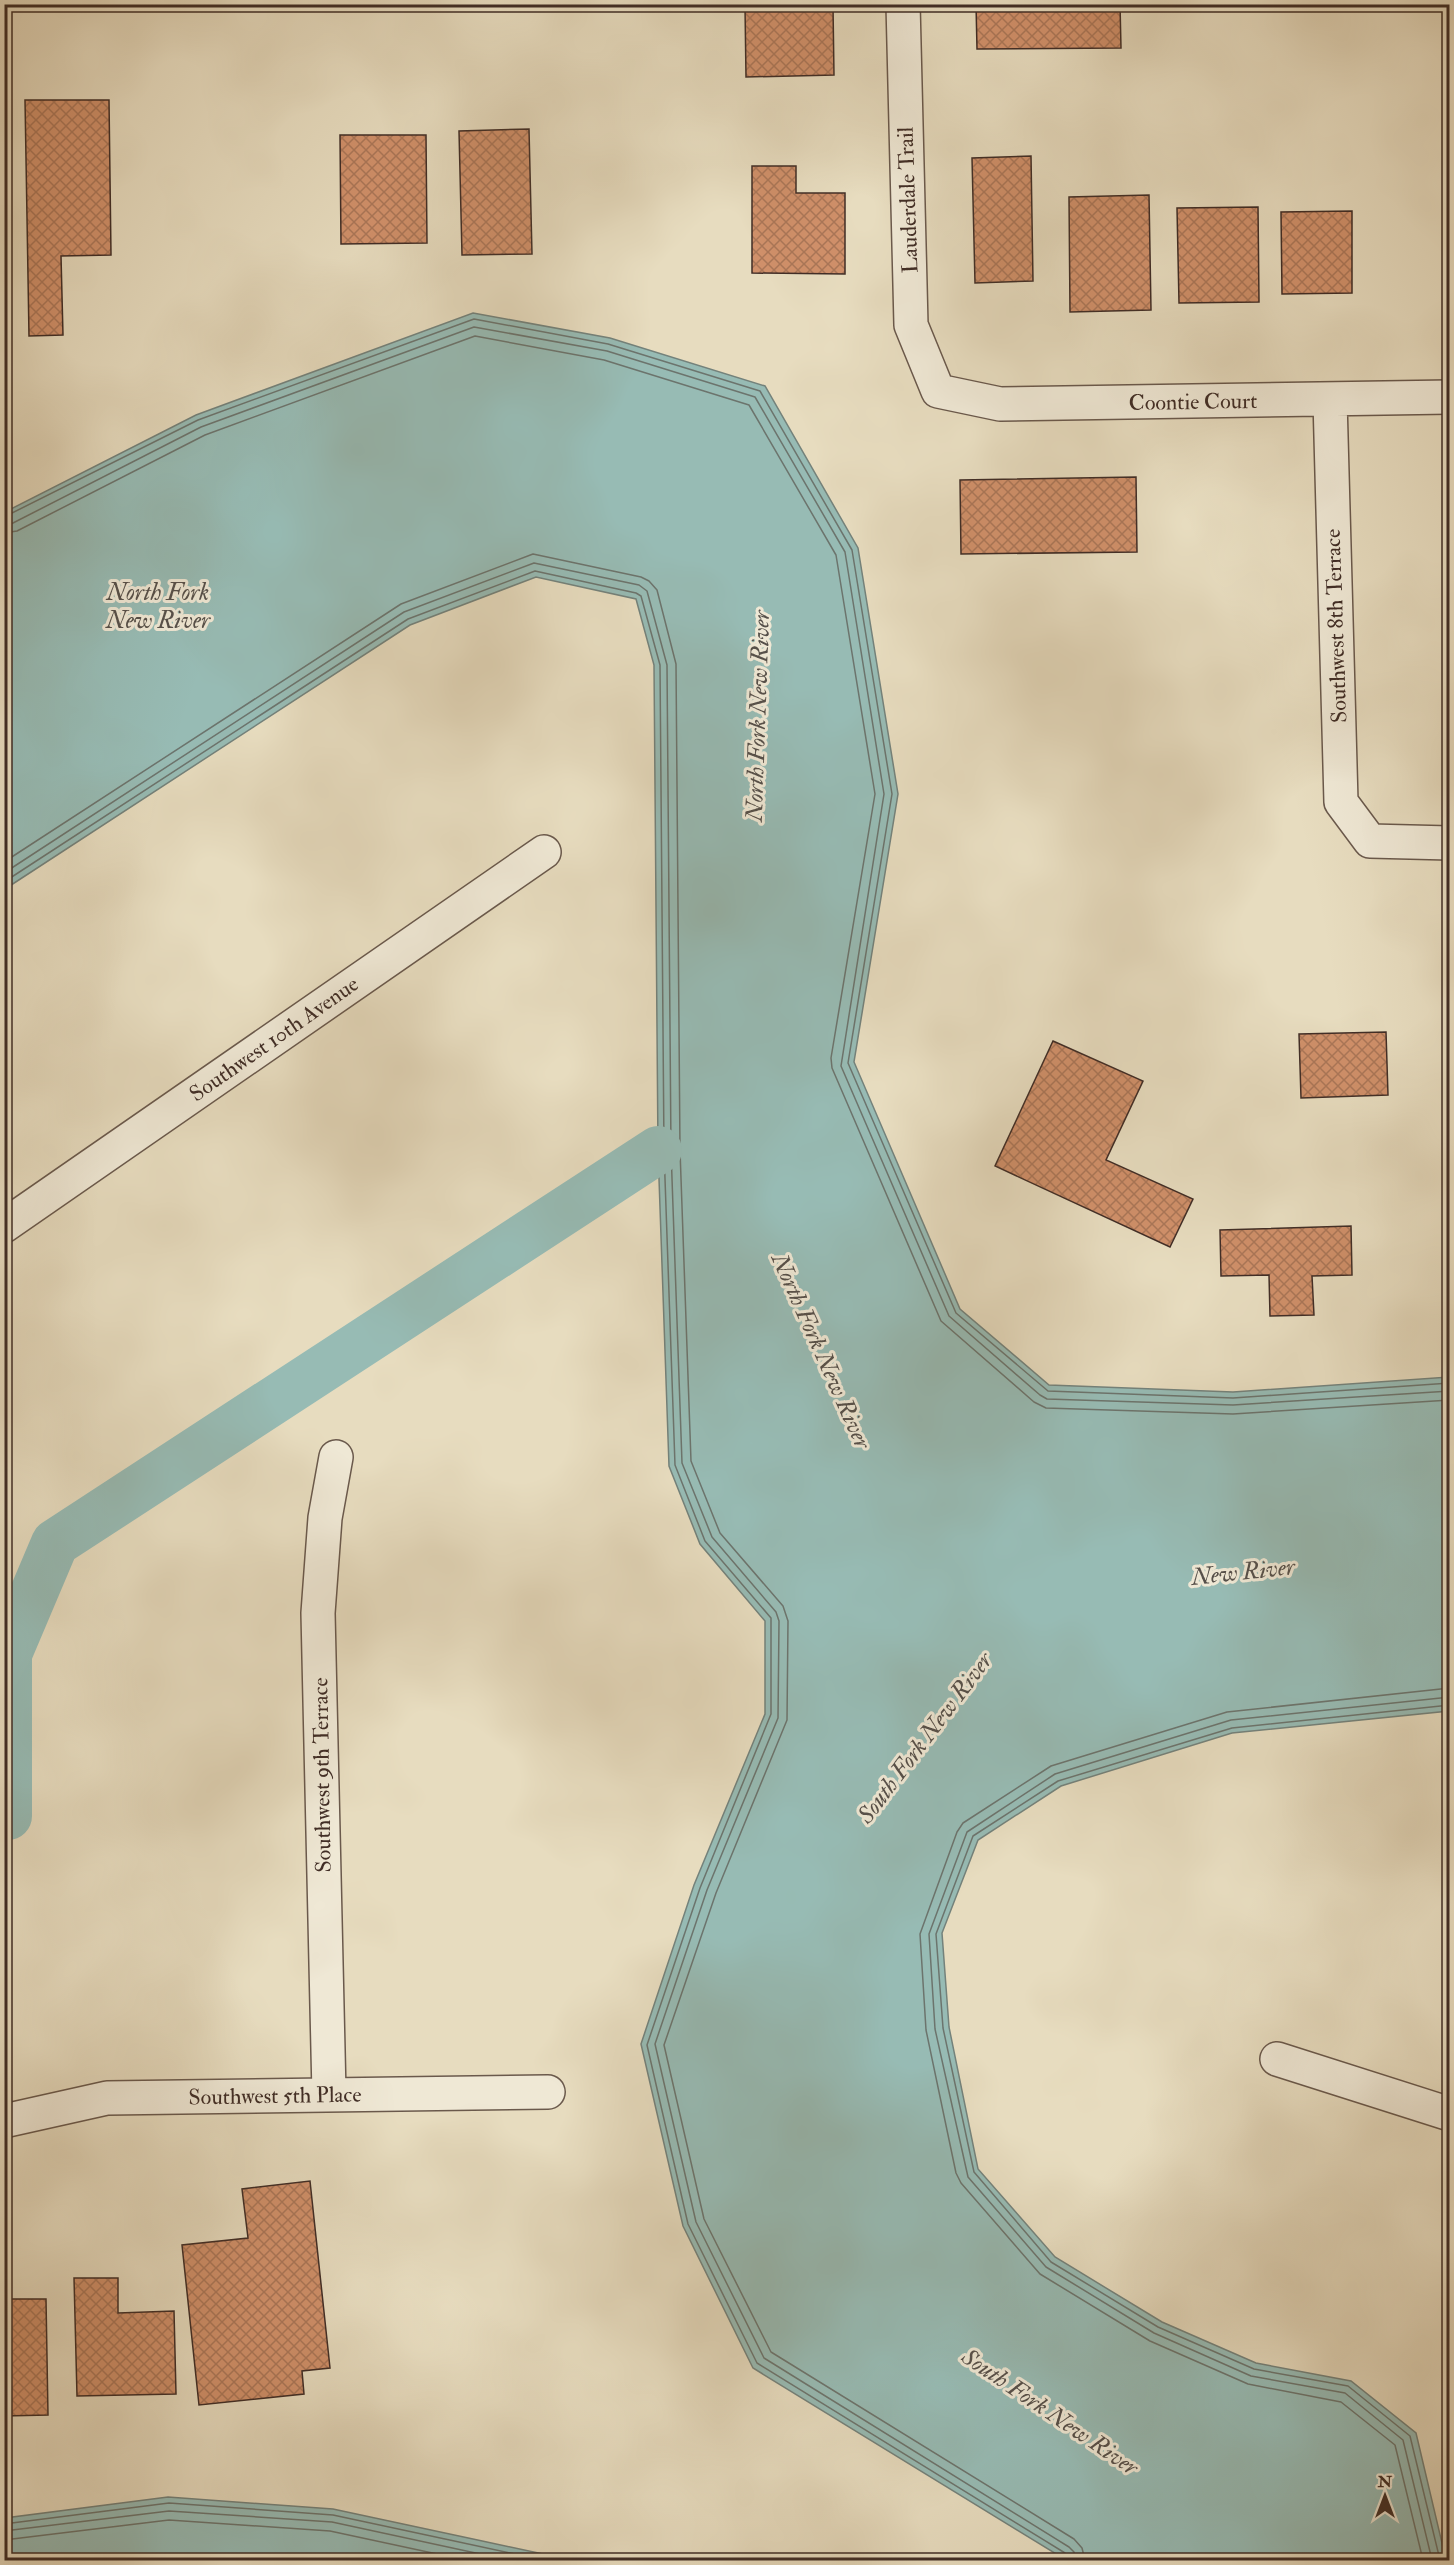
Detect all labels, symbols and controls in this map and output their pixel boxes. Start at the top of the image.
street label: Lauderdale Trail [891,126,925,274]
street label: Coontie Court [1128,387,1258,417]
street label: Southwest 8th Terrace [1319,528,1353,724]
water label: North Fork New River [104,577,211,636]
water label: North Fork New River [739,609,777,824]
street label: Southwest 10th Avenue [184,970,364,1108]
water label: North Fork New River [763,1246,879,1455]
water label: New River [1188,1551,1297,1593]
water label: South Fork New River [850,1645,1000,1831]
street label: Southwest 9th Terrace [306,1677,338,1873]
street label: Southwest 5th Place [188,2080,362,2112]
water label: South Fork New River [955,2341,1145,2483]
north arrow [1355,2466,1415,2526]
text: N [1377,2472,1393,2492]

